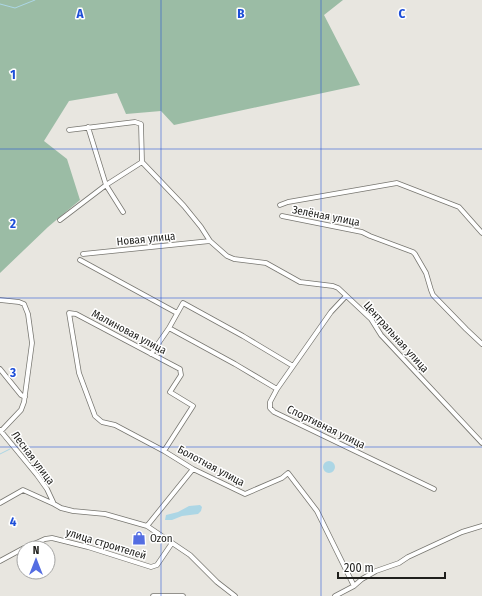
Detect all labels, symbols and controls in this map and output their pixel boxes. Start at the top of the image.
text: A [75,6,84,21]
text: B [237,6,245,21]
text: C [399,6,406,21]
text: 1 [10,67,16,82]
street label: Зелёная улица [291,203,361,229]
text: 2 [9,216,16,231]
street label: Новая улица [116,229,176,249]
street label: Центральная улица [361,299,431,375]
street label: Малиновая улица [89,307,169,357]
text: 3 [9,365,16,380]
street label: Спортивная улица [285,402,367,452]
street label: Лесная улица [9,429,57,487]
street label: Болотная улица [175,443,247,489]
text: 4 [10,514,17,529]
street label: улица строителей [64,526,148,562]
shop icon: Ozon [131,530,147,546]
place label: Ozon [150,532,173,545]
north arrow [16,540,56,580]
text: N [33,544,39,557]
scale bar [338,554,445,580]
text: 200 m [344,561,374,575]

